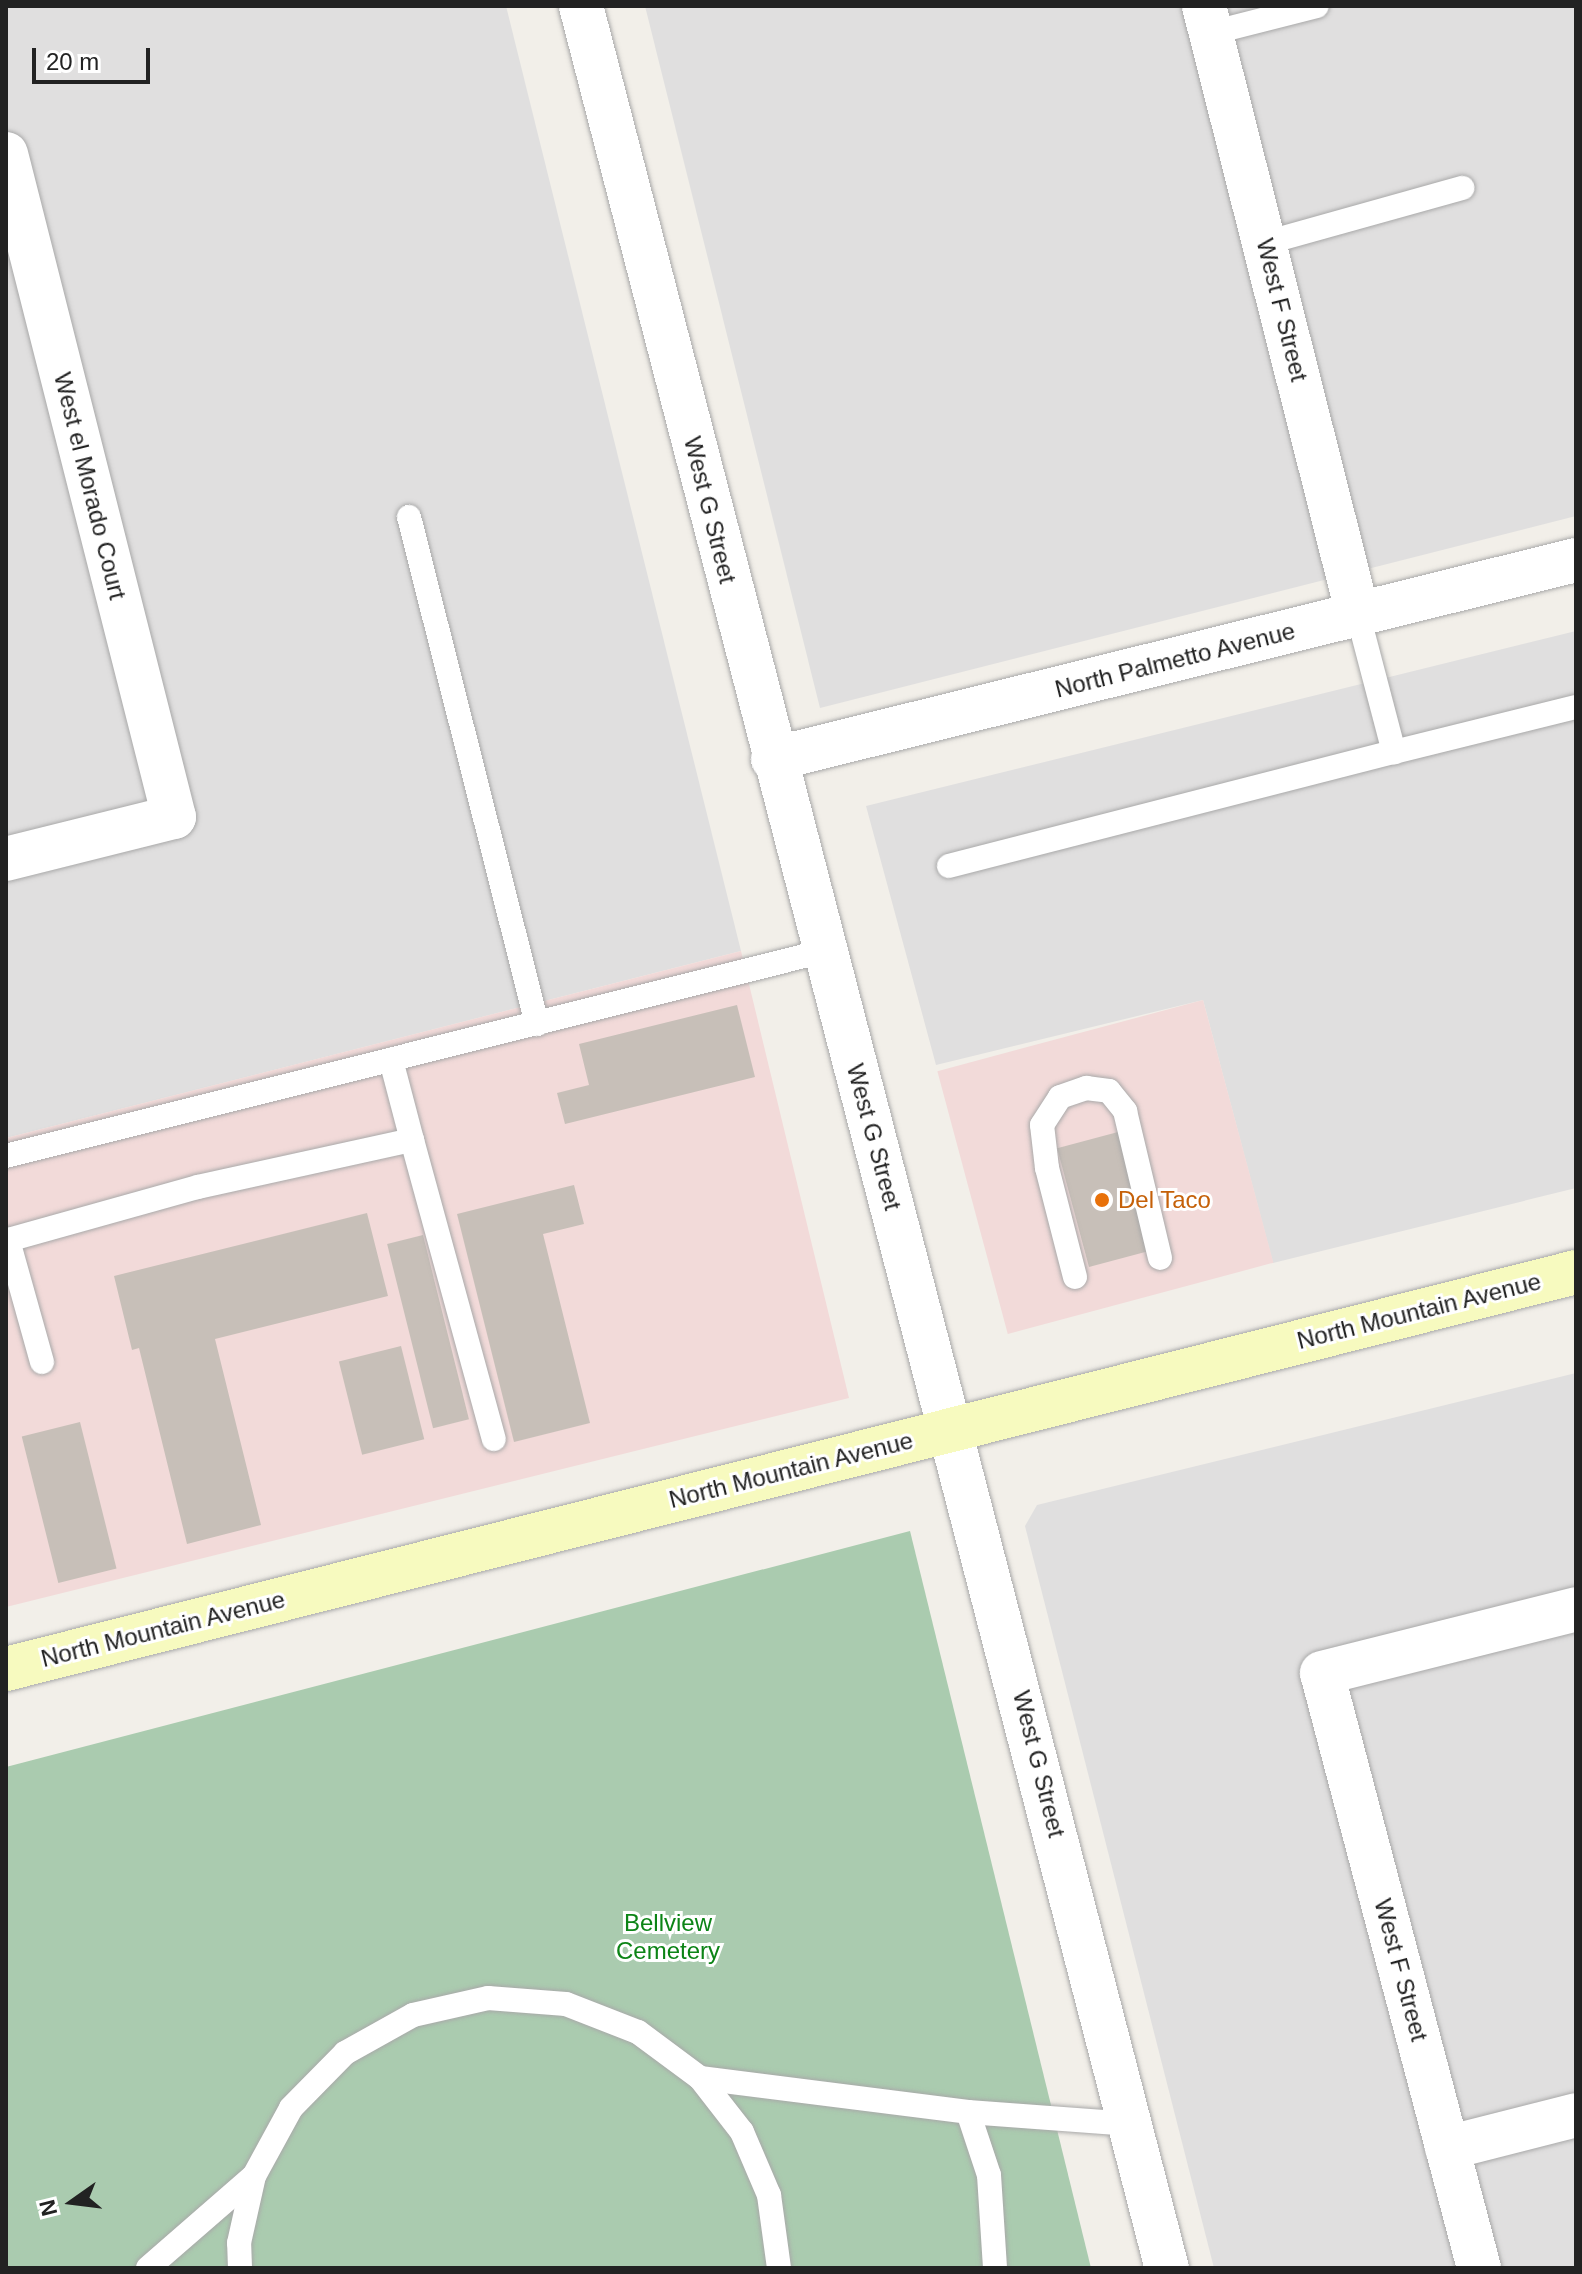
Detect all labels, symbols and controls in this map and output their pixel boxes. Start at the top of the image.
scale bar [36,32,154,82]
text: 20 m [46,48,99,75]
street label: West F Street [1250,236,1314,384]
street label: West el Morado Court [48,369,132,603]
street label: West G Street [678,434,742,586]
street label: North Palmetto Avenue [1051,616,1299,704]
street label: West G Street [841,1061,907,1213]
place label: Del Taco [1118,1186,1211,1214]
marker: Del Taco [1093,1191,1111,1209]
street label: North Mountain Avenue [1293,1267,1545,1355]
street label: North Mountain Avenue [665,1426,917,1514]
street label: North Mountain Avenue [37,1585,289,1673]
street label: West G Street [1007,1688,1071,1840]
street label: West F Street [1368,1896,1434,2044]
park label: Bellview Cemetery [616,1909,720,1965]
north arrow [32,2162,112,2242]
text: N [34,2197,62,2219]

